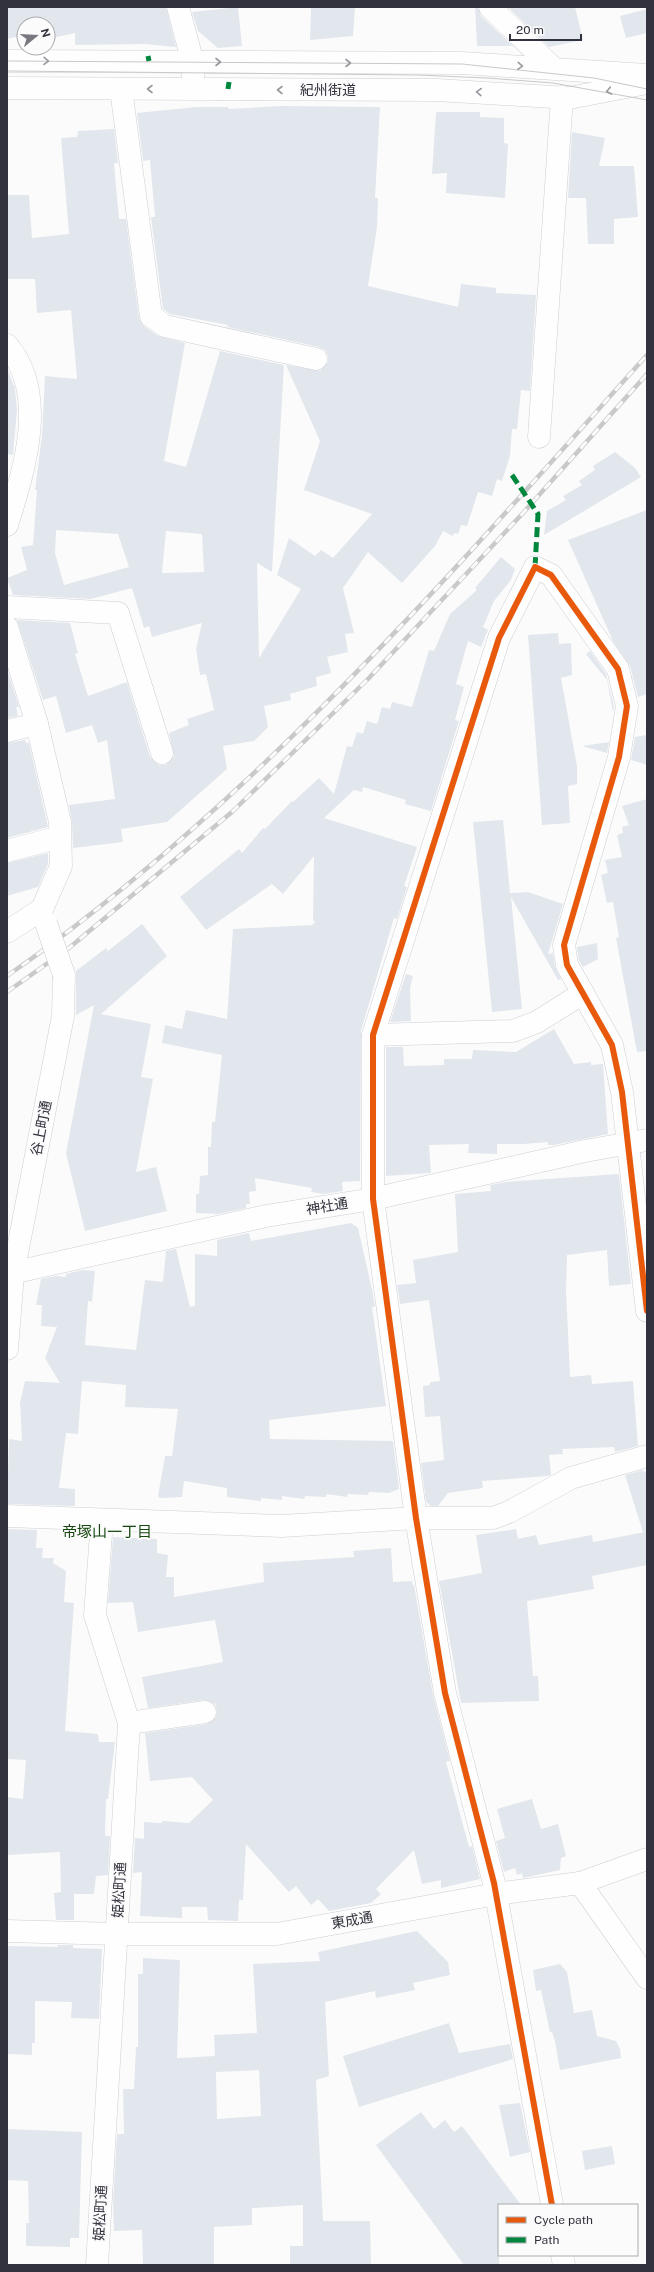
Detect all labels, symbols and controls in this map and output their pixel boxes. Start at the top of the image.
north arrow [16,16,56,56]
scale bar [510,16,581,42]
text: 20 m [516,23,544,37]
text: N [38,27,53,39]
one-way arrow [43,57,49,65]
one-way arrow [215,58,221,66]
one-way arrow [345,59,351,67]
one-way arrow [517,61,523,70]
street label: 紀州街道 [300,82,356,98]
one-way arrow [147,85,153,93]
one-way arrow [277,86,283,94]
one-way arrow [606,86,612,95]
one-way arrow [476,88,482,96]
street label: 谷上町通 [28,1099,54,1157]
street label: 神社通 [305,1195,349,1217]
district label: 帝塚山一丁目 [62,1523,152,1540]
street label: 姫松町通 [110,1862,128,1918]
street label: 東成通 [330,1908,374,1932]
street label: 姫松町通 [91,2185,109,2241]
legend [498,2204,638,2256]
text: Cycle path [534,2213,593,2227]
text: Path [534,2233,560,2247]

